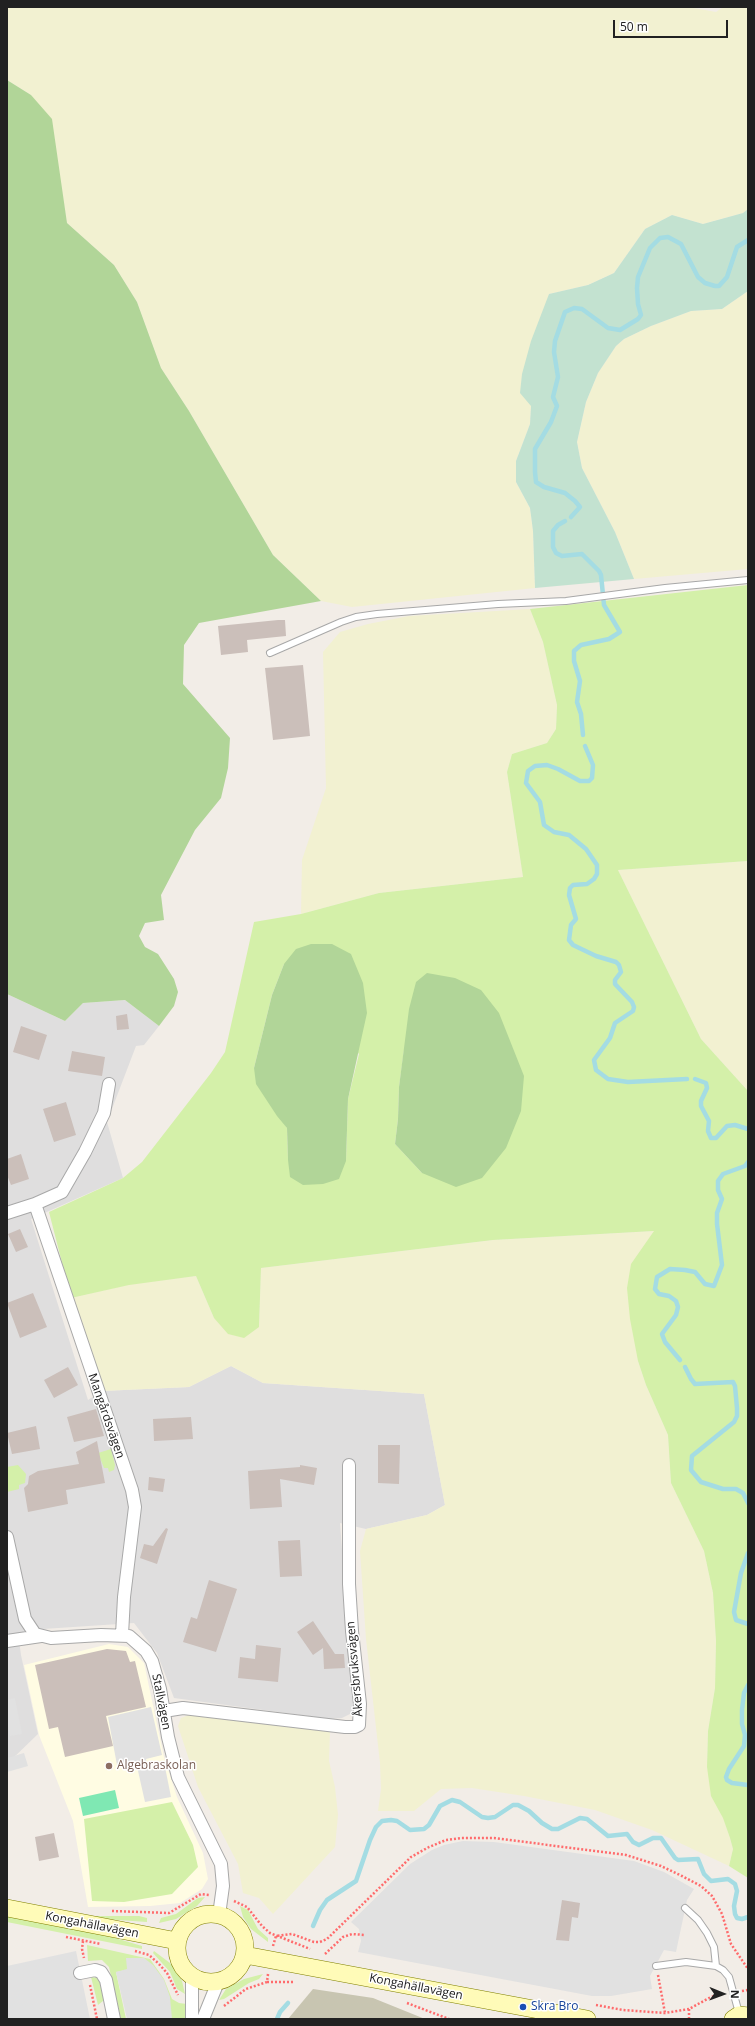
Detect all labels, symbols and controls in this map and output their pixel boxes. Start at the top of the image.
scale bar [615,12,730,38]
text: 50 m [620,18,648,35]
street label: Mangårdsvägen [85,1371,127,1461]
street label: Åkersbruksvägen [344,1620,366,1718]
street label: Stallvägen [149,1673,173,1731]
place label: Algebraskolan [117,1759,196,1773]
marker: Algebraskolan [104,1761,114,1771]
street label: Kongahällavägen [44,1909,140,1941]
street label: Kongahällavägen [368,1971,464,2003]
north arrow [703,1974,743,2014]
text: N [728,1990,743,1999]
place label: Skra Bro [531,2000,578,2014]
marker: Skra Bro [518,2002,528,2012]

